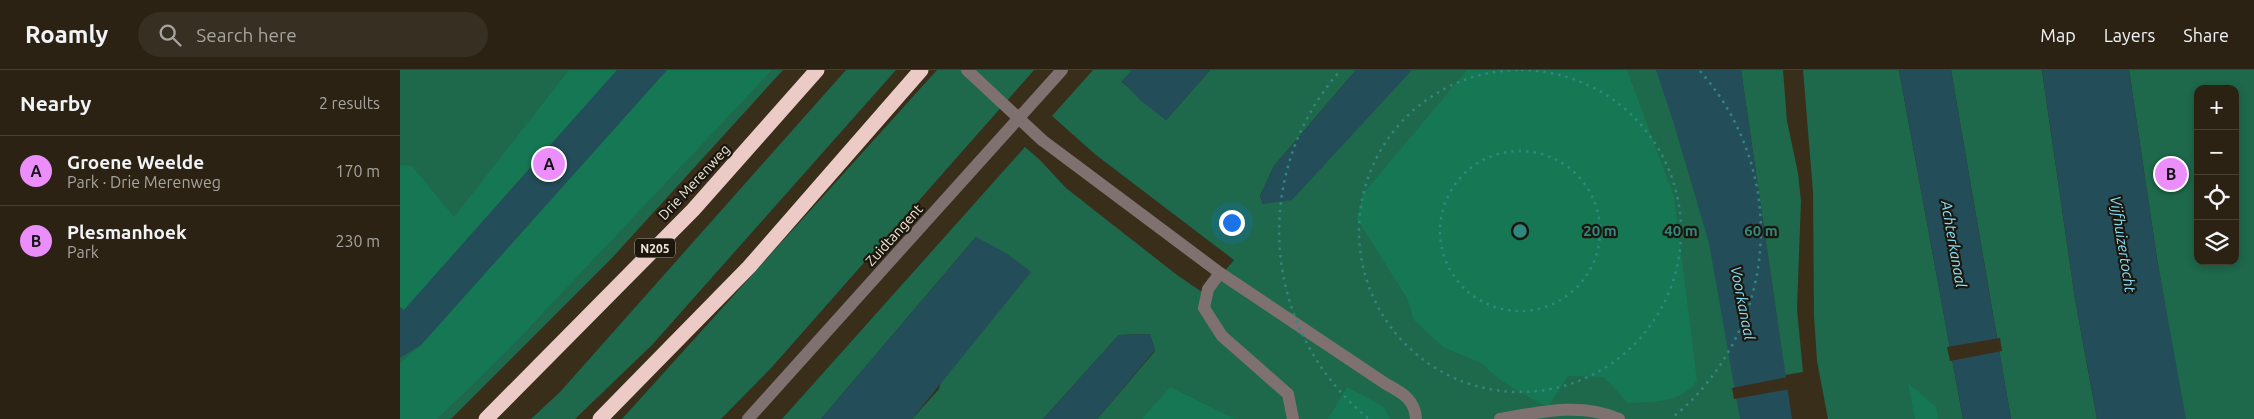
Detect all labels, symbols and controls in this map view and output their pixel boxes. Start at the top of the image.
search box [138,12,488,57]
text: Roamly [25,21,108,48]
icon: search [156,21,184,49]
text: Search here [196,24,297,46]
text: Map [2040,25,2076,45]
text: Layers [2104,25,2155,45]
text: Share [2183,25,2229,45]
map controls [2194,85,2239,265]
button: + [2194,85,2239,130]
text: Nearby [20,91,91,115]
text: 2 results [319,94,380,112]
button: − [2194,130,2239,175]
street label: Drie Merenweg [655,141,733,223]
pin: A [533,145,565,183]
text: Groene Weelde [67,151,204,173]
pin: B [2155,155,2187,193]
text: A [30,162,42,180]
text: 170 m [335,162,380,180]
text: Park · Drie Merenweg [67,173,221,191]
button: locate [2194,175,2239,220]
water label: Vijfhuizertocht [2107,194,2139,294]
water label: Achterkanaal [1938,198,1970,290]
street label: Zuidtangent [862,201,926,269]
your location [1219,210,1245,236]
button: layers [2194,220,2239,265]
text: Plesmanhoek [67,221,187,243]
centre of rings [1511,222,1529,240]
text: 20 m [1583,222,1617,239]
text: 40 m [1664,222,1698,239]
text: 60 m [1744,222,1778,239]
text: B [31,232,41,250]
text: 230 m [335,232,380,250]
road number: N205 [635,238,675,258]
text: Park [67,243,99,261]
water label: Voorkanaal [1727,265,1759,342]

